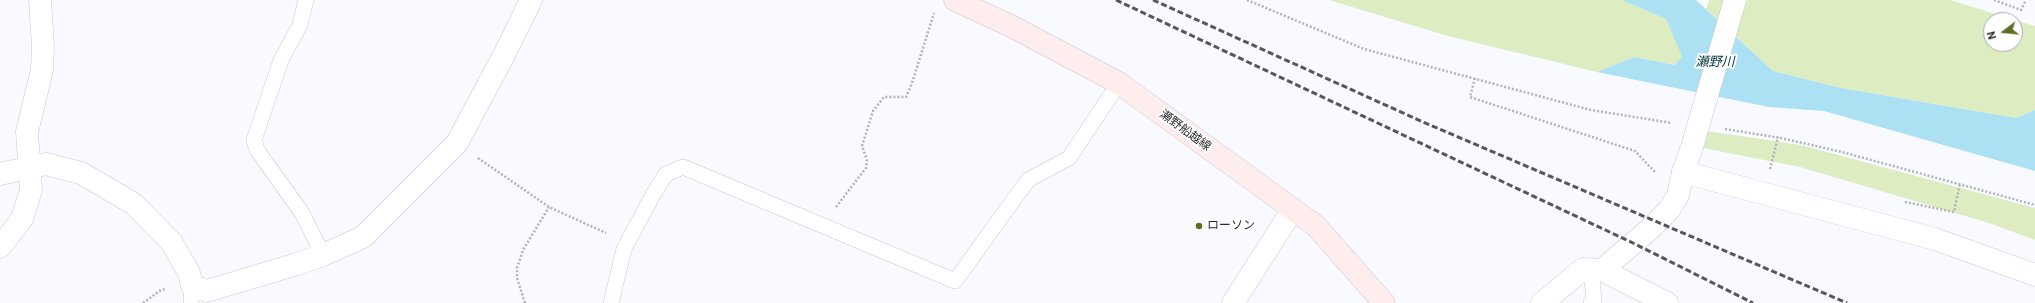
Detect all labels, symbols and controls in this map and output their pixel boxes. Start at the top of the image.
north arrow [1983,12,2023,52]
text: N [1985,30,1999,41]
water label: 瀬野川 [1696,55,1734,71]
street label: 瀬野船越線 [1156,108,1214,154]
place label: ローソン [1207,219,1255,233]
marker: ローソン [1194,221,1204,231]

